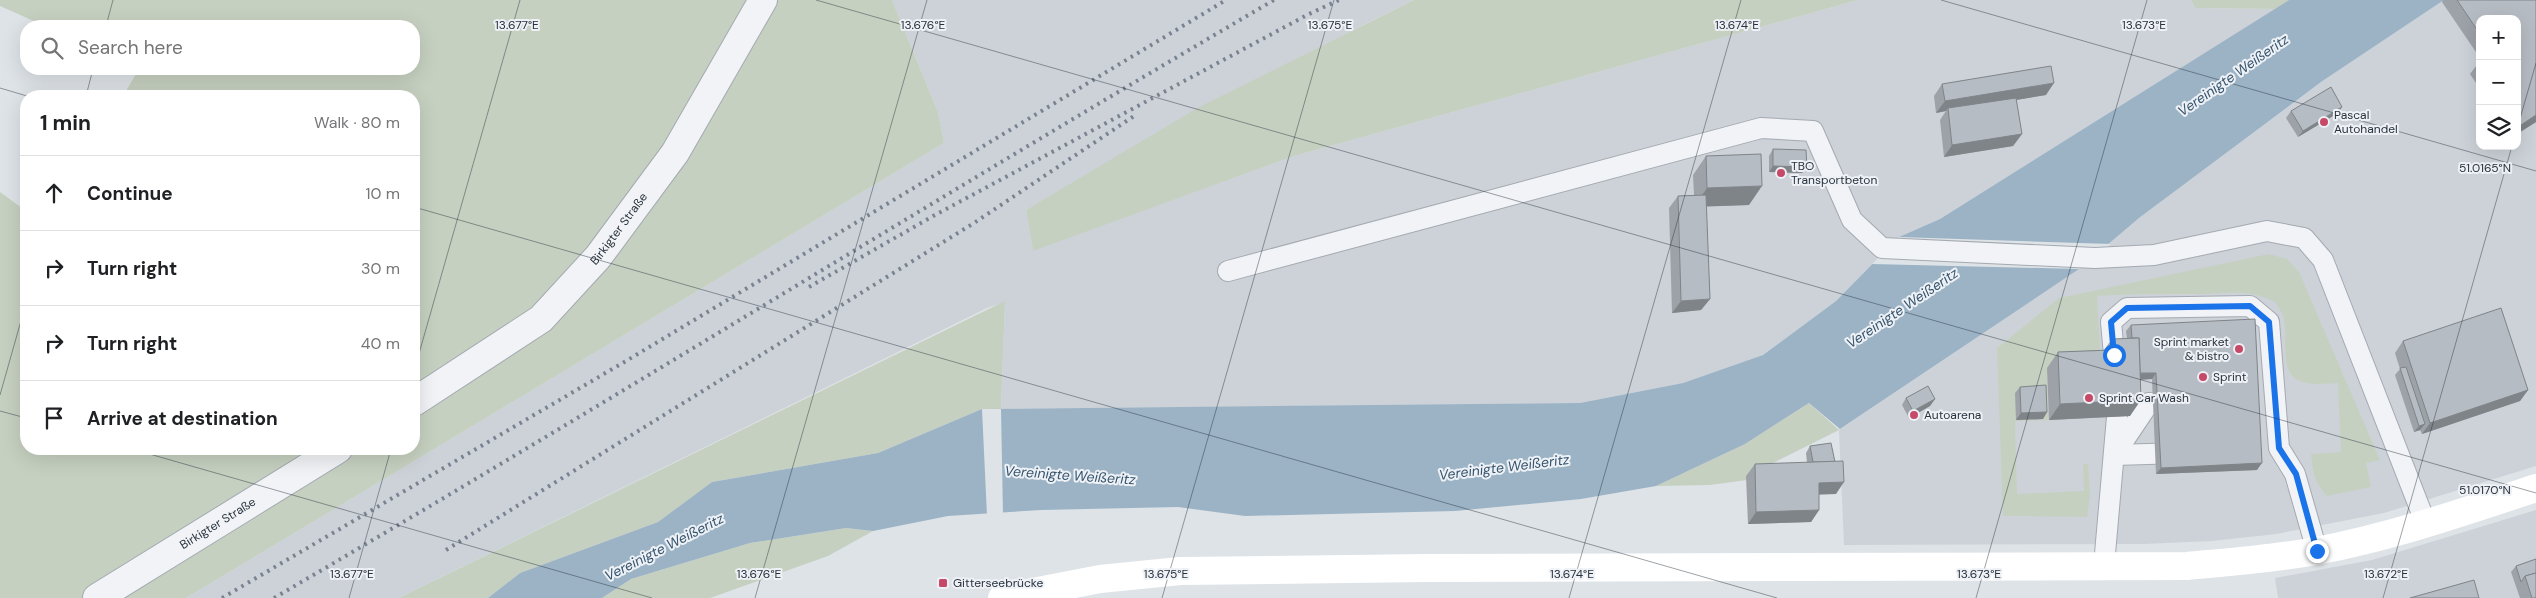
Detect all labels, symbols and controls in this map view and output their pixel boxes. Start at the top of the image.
map controls [2476,15,2521,150]
button: + [2476,15,2521,60]
text: 13.677°E [495,17,539,33]
text: 13.676°E [901,17,946,33]
text: 13.675°E [1308,17,1352,33]
text: 13.674°E [1715,17,1759,33]
text: 13.673°E [2122,17,2166,33]
search box [20,20,420,75]
water label: Vereinigte Weißeritz [2174,30,2292,120]
icon: search [38,34,66,62]
text: Search here [78,35,183,60]
button: − [2476,60,2521,105]
button: layers [2476,105,2521,150]
place label: Pascal Autohandel [2334,107,2398,137]
text: 1 min [40,109,91,137]
text: Walk · 80 m [314,112,400,133]
marker: Pascal Autohandel [2318,116,2330,128]
place label: TBO Transportbeton [1791,158,1877,188]
text: 51.0165°N [2459,160,2511,176]
marker: TBO Transportbeton [1775,167,1787,179]
icon: ahead [40,179,68,207]
text: Continue [87,181,173,206]
text: 10 m [366,183,400,204]
street label: Birkigter Straße [587,189,651,268]
icon: right [40,254,68,282]
text: Turn right [87,256,177,281]
text: 30 m [361,258,400,279]
water label: Vereinigte Weißeritz [1843,264,1962,352]
icon: right [40,329,68,357]
text: Turn right [87,331,177,356]
text: 40 m [361,333,400,354]
place label: Sprint market & bistro [2154,334,2229,364]
marker: Sprint market & bistro [2233,343,2245,355]
route start [2103,344,2126,367]
place label: Sprint [2213,369,2247,385]
marker: Sprint [2197,371,2209,383]
place label: Sprint Car Wash [2099,390,2189,406]
marker: Sprint Car Wash [2083,392,2095,404]
icon: arrive [40,404,68,432]
text: Arrive at destination [87,406,278,431]
place label: Autoarena [1924,407,1981,423]
marker: Autoarena [1908,409,1920,421]
water label: Vereinigte Weißeritz [1438,450,1571,484]
water label: Vereinigte Weißeritz [1004,461,1137,489]
text: 51.0170°N [2459,482,2511,498]
street label: Birkigter Straße [177,494,259,553]
water label: Vereinigte Weißeritz [601,509,727,585]
route end [2306,540,2329,563]
text: 13.677°E [330,566,374,582]
text: 13.676°E [737,566,782,582]
text: 13.675°E [1144,566,1188,582]
text: 13.674°E [1550,566,1594,582]
text: 13.673°E [1957,566,2001,582]
text: 13.672°E [2364,566,2408,582]
place label: Gitterseebrücke [953,575,1043,591]
marker: Gitterseebrücke [937,577,949,589]

